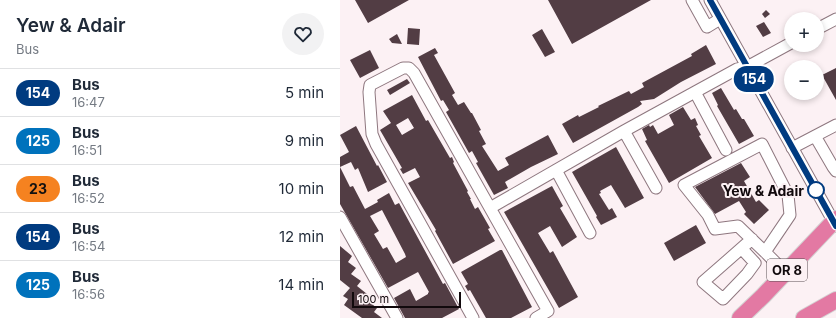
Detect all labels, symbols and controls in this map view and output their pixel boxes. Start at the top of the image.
map controls [784,12,824,100]
button: + [784,12,824,52]
button: heart [282,13,324,55]
text: Yew & Adair [16,14,126,37]
text: Bus [16,41,39,57]
button: − [784,60,824,100]
line badge: 154 [731,66,777,92]
text: 154 [742,70,766,87]
text: Bus [72,75,100,94]
text: 5 min [285,83,324,102]
text: 154 [26,84,50,101]
text: 16:47 [72,94,105,110]
text: Bus [72,123,100,142]
text: 9 min [285,131,324,150]
text: 125 [26,132,50,149]
text: 16:51 [72,142,102,158]
text: Bus [72,171,100,190]
text: 10 min [279,179,324,198]
text: 23 [29,180,47,197]
marker: Yew & Adair [807,181,825,199]
place label: Yew & Adair [723,182,804,199]
text: 16:52 [72,190,105,206]
text: Bus [72,219,100,238]
text: 12 min [279,227,324,246]
text: 154 [26,228,50,245]
text: 16:54 [72,238,105,254]
road number: OR 8 [767,259,807,281]
text: Bus [72,267,100,286]
text: 14 min [278,275,324,294]
text: 125 [26,276,50,293]
text: 16:56 [72,286,105,302]
scale bar [352,290,461,309]
text: 100 m [358,292,389,306]

